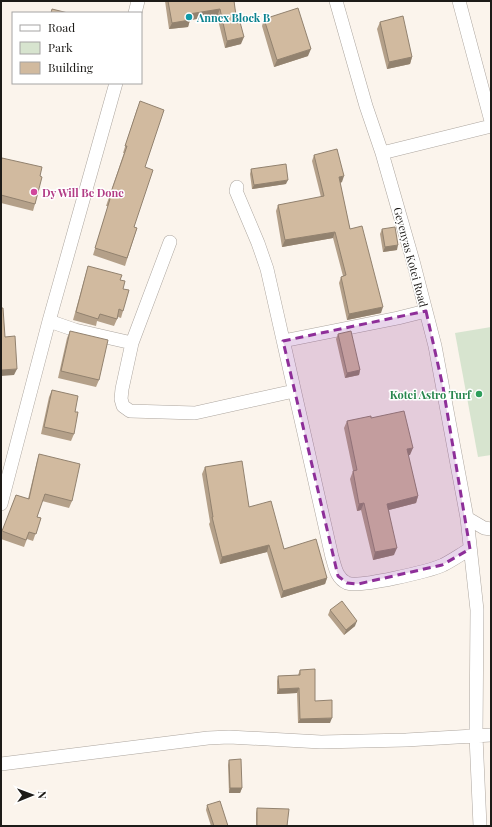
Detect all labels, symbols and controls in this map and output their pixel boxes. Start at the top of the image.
place label: Annex Block B [196,10,271,25]
legend [12,12,142,84]
marker: Annex Block B [184,12,194,22]
text: Road [48,19,75,35]
text: Park [48,39,73,55]
text: Building [48,59,94,75]
place label: Dy Will Be Done [42,185,124,200]
marker: Dy Will Be Done [29,187,39,197]
street label: Geyenyas Kotei Road [390,205,432,309]
place label: Kotei Astro Turf [390,387,472,402]
marker: Kotei Astro Turf [474,389,484,399]
north arrow [12,775,52,815]
text: N [35,791,50,799]

